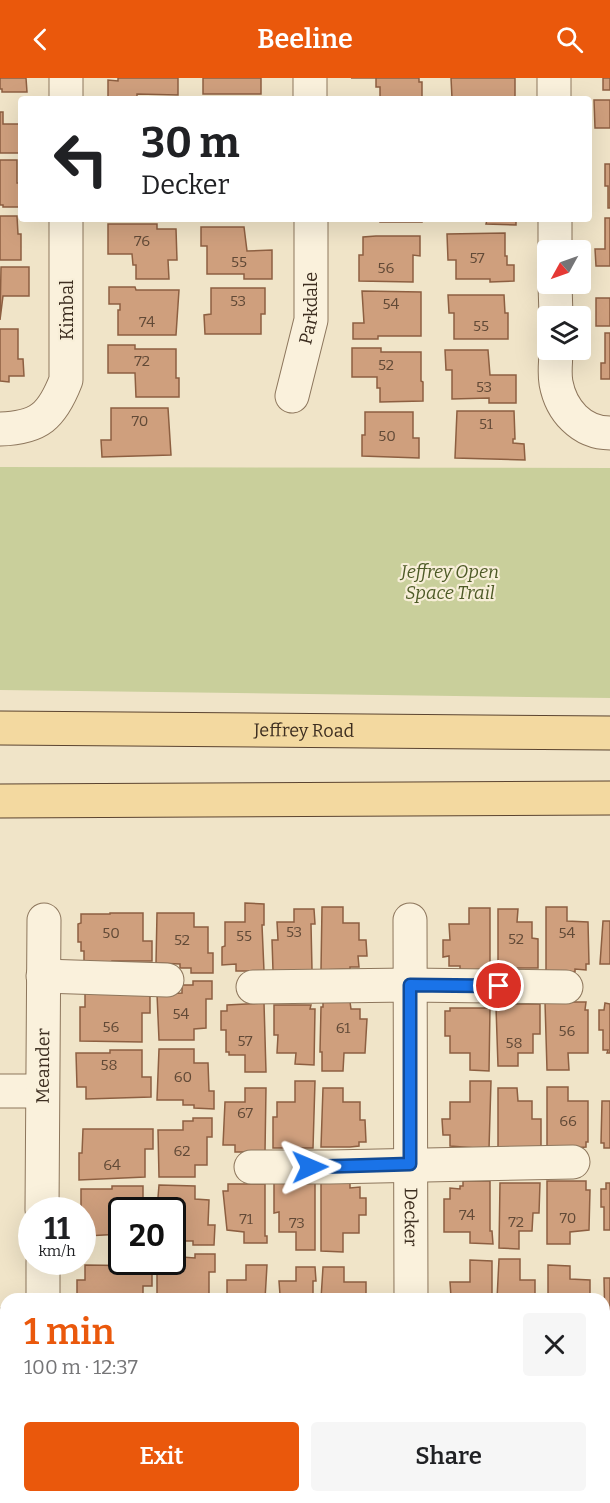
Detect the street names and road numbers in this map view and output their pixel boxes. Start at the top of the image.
street label: Parkdale [294,272,323,347]
street label: Kimbal [56,280,78,340]
street label: Jeffrey Road [253,719,355,742]
street label: Meander [32,1028,54,1104]
street label: Decker [400,1187,422,1247]

